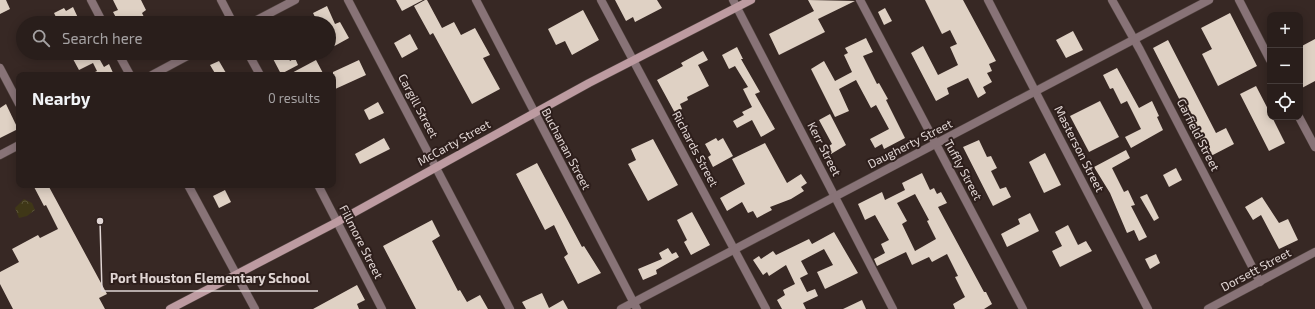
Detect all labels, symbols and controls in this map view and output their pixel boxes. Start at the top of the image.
map controls [1267,12,1303,120]
button: + [1267,12,1303,48]
search box [16,16,336,60]
icon: search [30,27,52,49]
text: Search here [62,29,143,47]
button: − [1267,48,1303,84]
street label: Cargill Street [396,71,442,140]
button: locate [1267,84,1303,120]
text: Nearby [32,88,90,108]
text: 0 results [268,90,320,106]
street label: Garfield Street [1175,96,1223,173]
street label: Masterson Street [1052,103,1108,194]
street label: Buchanan Street [540,105,594,192]
street label: Richards Street [670,108,722,189]
street label: McCarty Street [415,116,493,168]
street label: Daugherty Street [865,116,955,170]
street label: Kerr Street [805,119,845,178]
street label: Tuffly Street [942,137,986,203]
street label: Fillmore Street [337,202,387,281]
street label: Dorsett Street [1218,245,1293,293]
callout: Port Houston Elementary School [102,266,318,291]
text: Port Houston Elementary School [110,270,311,286]

